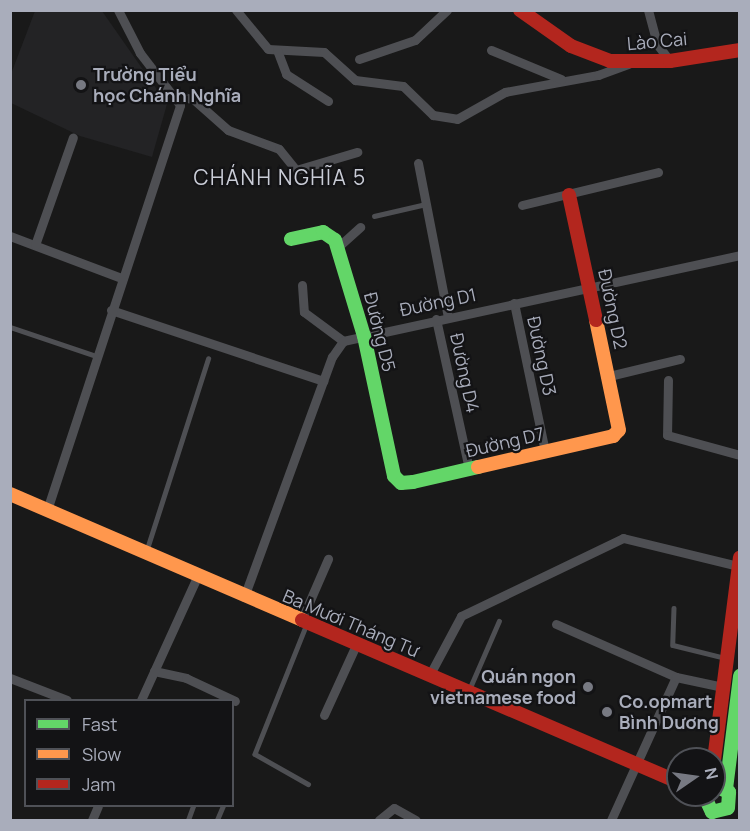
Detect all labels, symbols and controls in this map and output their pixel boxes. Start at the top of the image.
street label: Lào Cai [626,28,688,54]
place label: Trường Tiểu học Chánh Nghĩa [93,64,241,106]
marker: Trường Tiểu học Chánh Nghĩa [74,78,88,92]
district label: CHÁNH NGHĨA 5 [193,164,367,190]
street label: Đường D2 [594,267,632,351]
street label: Đường D1 [398,283,478,321]
street label: Đường D5 [360,290,400,374]
street label: Đường D3 [523,314,561,398]
street label: Đường D4 [446,331,484,415]
street label: Đường D7 [464,423,546,461]
street label: Ba Mươi Tháng Tư [280,585,422,661]
place label: Quán ngon vietnamese food [430,666,576,708]
marker: Quán ngon vietnamese food [581,680,595,694]
place label: Co.opmart Bình Dương [619,691,719,734]
legend [24,699,234,807]
marker: Co.opmart Bình Dương [600,705,614,719]
text: Fast [82,712,117,736]
text: Slow [82,742,121,766]
north arrow [666,747,726,807]
text: N [700,765,724,781]
text: Jam [82,772,116,796]

